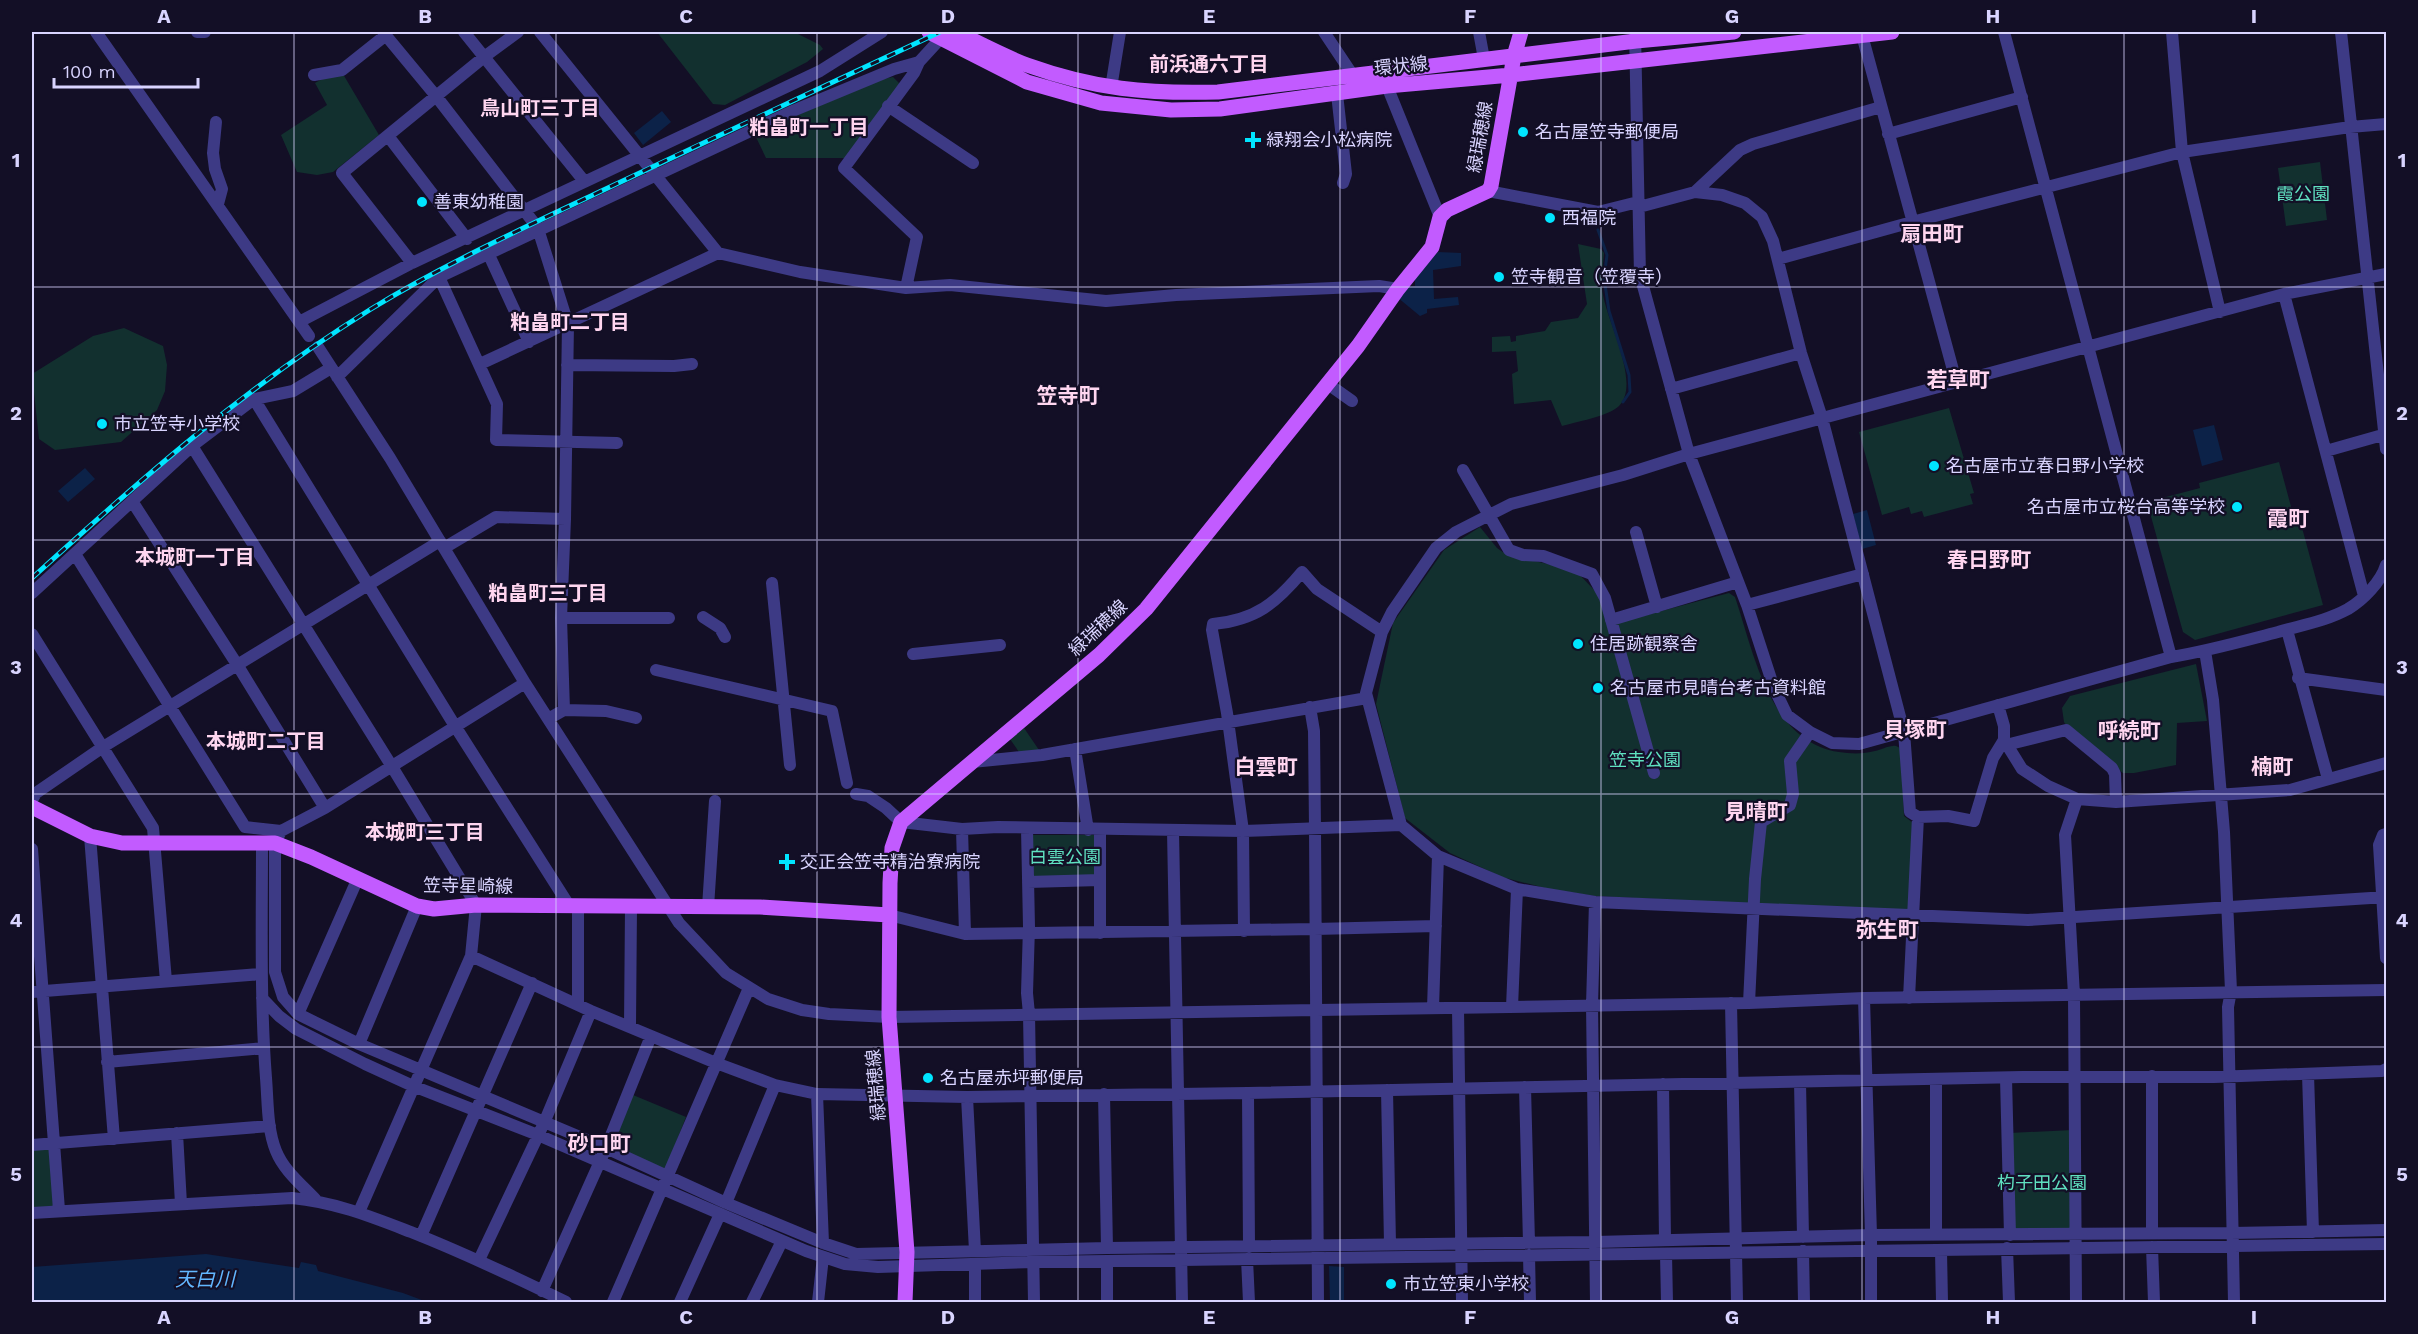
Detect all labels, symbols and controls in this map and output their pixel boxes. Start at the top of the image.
text: A [157,4,171,28]
text: B [418,4,432,28]
text: C [679,4,693,28]
text: D [941,4,955,28]
text: E [1203,4,1215,28]
text: F [1464,4,1476,28]
text: G [1725,4,1739,28]
text: H [1986,4,2000,28]
text: I [2251,4,2257,28]
scale bar [54,51,198,89]
district label: 前浜通六丁目 [1149,52,1269,76]
street label: 環状線 [1373,52,1429,79]
text: 100 m [63,61,116,82]
district label: 鳥山町三丁目 [480,96,600,120]
street label: 緑瑞穂線 [1463,100,1496,174]
district label: 粕畠町一丁目 [749,115,869,139]
place label: 名古屋笠寺郵便局 [1535,121,1679,142]
marker: 名古屋笠寺郵便局 [1516,125,1530,139]
place label: 緑翔会小松病院 [1266,129,1392,150]
marker: 緑翔会小松病院 [1244,131,1262,149]
text: 1 [12,148,20,172]
text: 1 [2398,148,2406,172]
park label: 霞公園 [2276,183,2330,204]
place label: 善東幼稚園 [434,191,524,212]
marker: 善東幼稚園 [415,195,429,209]
place label: 西福院 [1562,207,1616,228]
marker: 西福院 [1543,211,1557,225]
district label: 扇田町 [1901,221,1964,246]
place label: 笠寺観音（笠覆寺） [1511,266,1673,287]
marker: 笠寺観音（笠覆寺） [1492,270,1506,284]
district label: 粕畠町二丁目 [510,310,630,334]
district label: 若草町 [1927,367,1990,392]
district label: 笠寺町 [1037,383,1100,408]
text: 2 [10,401,22,425]
text: 2 [2396,401,2408,425]
place label: 市立笠寺小学校 [114,413,240,434]
marker: 市立笠寺小学校 [95,417,109,431]
place label: 名古屋市立春日野小学校 [1946,455,2144,476]
marker: 名古屋市立春日野小学校 [1927,459,1941,473]
place label: 名古屋市立桜台高等学校 [2027,496,2225,517]
marker: 名古屋市立桜台高等学校 [2230,500,2244,514]
district label: 霞町 [2267,506,2309,531]
district label: 本城町一丁目 [135,545,255,569]
district label: 春日野町 [1947,547,2031,572]
district label: 粕畠町三丁目 [488,581,608,605]
street label: 緑瑞穂線 [1064,595,1131,660]
place label: 住居跡観察舎 [1590,633,1698,654]
marker: 住居跡観察舎 [1571,637,1585,651]
text: 3 [10,655,22,679]
text: 3 [2396,655,2408,679]
place label: 名古屋市見晴台考古資料館 [1610,677,1826,698]
marker: 名古屋市見晴台考古資料館 [1591,681,1605,695]
district label: 貝塚町 [1884,717,1947,742]
district label: 呼続町 [2098,718,2161,743]
district label: 本城町二丁目 [206,729,326,753]
park label: 笠寺公園 [1609,749,1681,770]
district label: 白雲町 [1235,754,1298,779]
district label: 楠町 [2251,754,2293,779]
district label: 見晴町 [1725,799,1788,824]
district label: 本城町三丁目 [365,820,485,844]
park label: 白雲公園 [1029,846,1101,867]
place label: 交正会笠寺精治寮病院 [800,851,980,872]
marker: 交正会笠寺精治寮病院 [778,853,796,871]
street label: 笠寺星崎線 [423,874,513,897]
text: 4 [10,908,23,932]
text: 4 [2396,908,2409,932]
district label: 弥生町 [1856,917,1919,942]
street label: 緑瑞穂線 [862,1048,889,1122]
place label: 名古屋赤坪郵便局 [940,1067,1084,1088]
marker: 名古屋赤坪郵便局 [921,1071,935,1085]
district label: 砂口町 [568,1131,631,1156]
text: 5 [10,1162,22,1186]
text: 5 [2396,1162,2408,1186]
park label: 杓子田公園 [1997,1172,2087,1193]
water label: 天白川 [175,1267,237,1291]
place label: 市立笠東小学校 [1403,1273,1529,1294]
marker: 市立笠東小学校 [1384,1277,1398,1291]
text: A [157,1305,171,1329]
text: B [418,1305,432,1329]
text: C [679,1305,693,1329]
text: D [941,1305,955,1329]
text: E [1203,1305,1215,1329]
text: F [1464,1305,1476,1329]
text: G [1725,1305,1739,1329]
text: H [1986,1305,2000,1329]
text: I [2251,1305,2257,1329]

